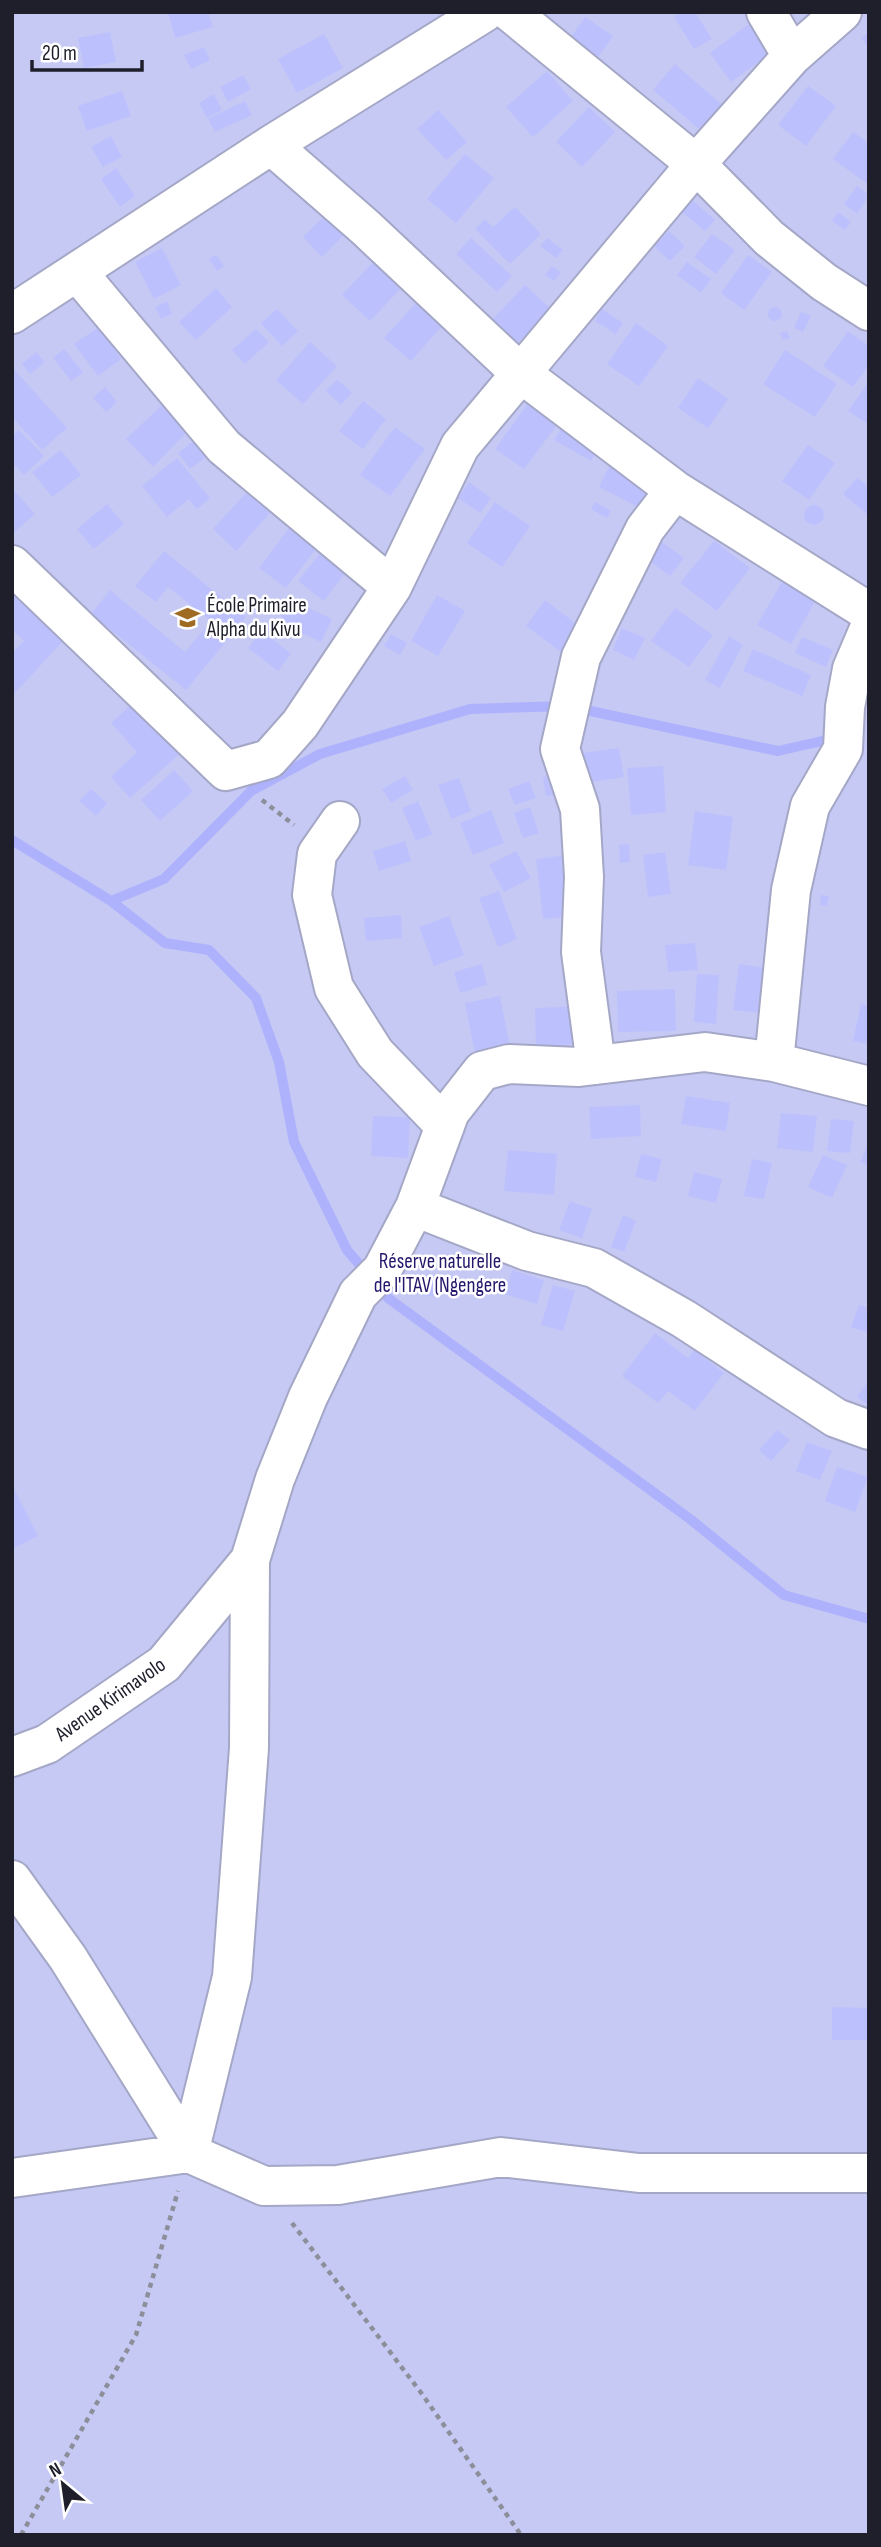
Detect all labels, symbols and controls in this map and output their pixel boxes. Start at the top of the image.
scale bar [32,28,142,72]
text: 20 m [42,41,77,66]
place label: École Primaire Alpha du Kivu [206,593,307,642]
school or university icon: École Primaire Alpha du Kivu [173,603,201,631]
park label: Réserve naturelle de l'ITAV (Ngengere [374,1249,506,1298]
street label: Avenue Kirimavolo [50,1652,170,1747]
north arrow [28,2449,98,2519]
text: N [45,2458,66,2483]

